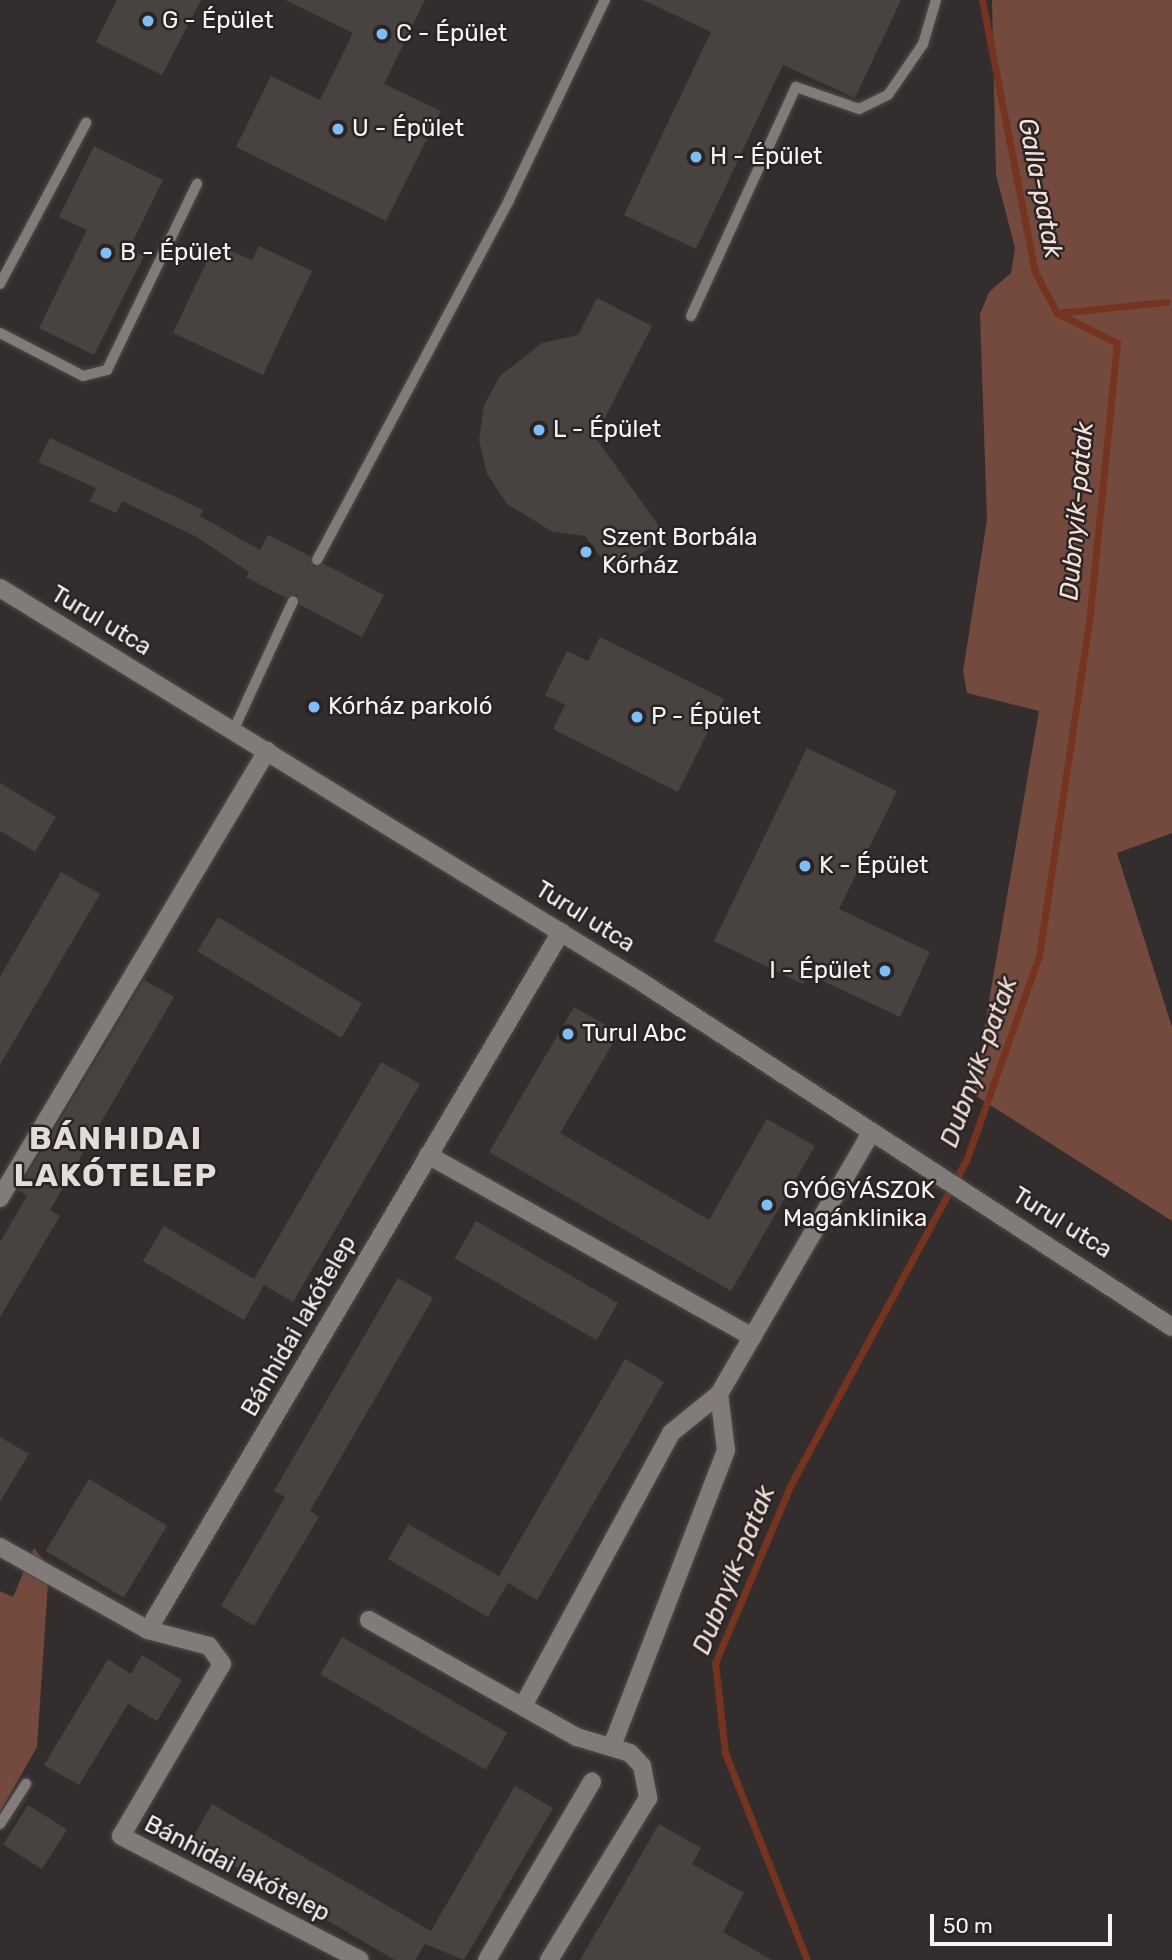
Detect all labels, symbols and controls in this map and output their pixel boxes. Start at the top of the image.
place label: G - Épület [162,7,274,35]
marker: G - Épület [140,13,156,29]
place label: C - Épület [396,20,507,48]
marker: C - Épület [374,26,390,42]
place label: U - Épület [352,115,464,143]
water label: Galla-patak [1011,115,1069,261]
marker: U - Épület [330,121,346,137]
place label: H - Épület [710,143,822,171]
marker: H - Épület [688,149,704,165]
place label: B - Épület [120,239,231,267]
marker: B - Épület [98,245,114,261]
place label: L - Épület [553,416,662,444]
water label: Dubnyik-patak [1054,420,1100,602]
marker: L - Épület [531,422,547,438]
place label: Szent Borbála Kórház [602,524,758,580]
marker: Szent Borbála Kórház [576,542,596,562]
street label: Turul utca [46,580,156,662]
place label: Kórház parkoló [328,693,492,721]
marker: Kórház parkoló [306,699,322,715]
place label: P - Épület [651,703,762,731]
marker: P - Épület [629,709,645,725]
place label: K - Épület [819,852,929,880]
marker: K - Épület [797,858,813,874]
street label: Turul utca [530,875,640,959]
place label: I - Épület [769,957,871,985]
marker: I - Épület [877,963,893,979]
water label: Dubnyik-patak [934,972,1024,1152]
place label: Turul Abc [582,1020,687,1048]
marker: Turul Abc [560,1026,576,1042]
district label: BÁNHIDAI LAKÓTELEP [15,1120,217,1195]
place label: GYÓGYÁSZOK Magánklinika [783,1177,935,1233]
street label: Turul utca [1007,1181,1117,1265]
marker: GYÓGYÁSZOK Magánklinika [757,1195,777,1215]
street label: Bánhidai lakótelep [235,1230,363,1422]
water label: Dubnyik-patak [686,1481,782,1659]
street label: Bánhidai lakótelep [139,1810,335,1928]
scale bar [934,1900,1116,1944]
text: 50 m [943,1913,993,1938]

